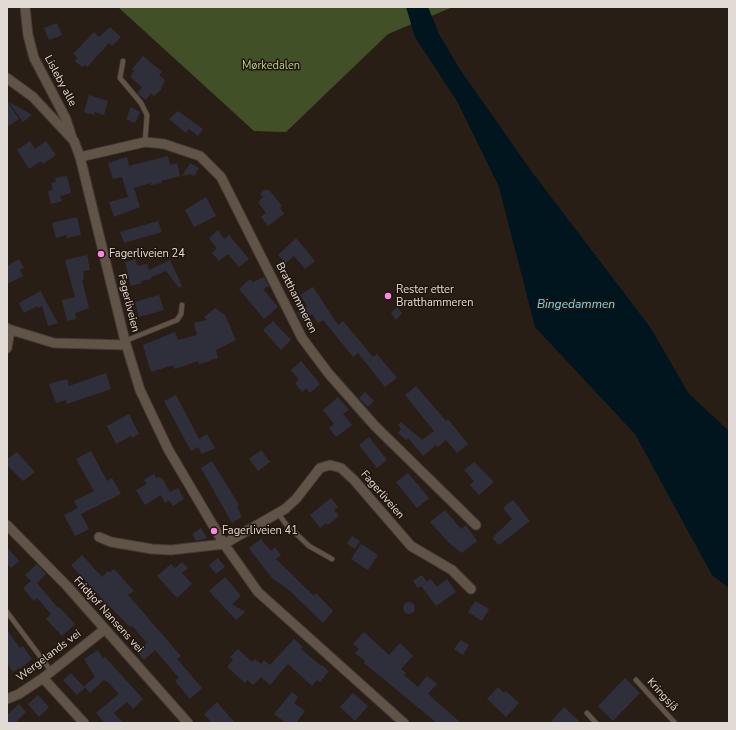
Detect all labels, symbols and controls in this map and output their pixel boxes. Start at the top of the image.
street label: Lisleby alle [41,53,79,109]
park label: Mørkedalen [242,59,300,73]
place label: Fagerliveien 24 [109,247,185,261]
marker: Fagerliveien 24 [96,249,106,259]
street label: Bratthammeren [273,261,319,335]
street label: Fagerliveien [114,272,142,334]
place label: Rester etter Bratthammeren [396,283,473,309]
marker: Rester etter Bratthammeren [383,291,393,301]
water label: Bingedammen [537,298,615,312]
street label: Fagerliveien [357,468,407,522]
place label: Fagerliveien 41 [222,524,298,538]
marker: Fagerliveien 41 [209,526,219,536]
street label: Fridtjof Nansens vei [70,574,146,656]
street label: Wergelands vei [14,627,84,685]
street label: Kringsjå [644,676,680,714]

